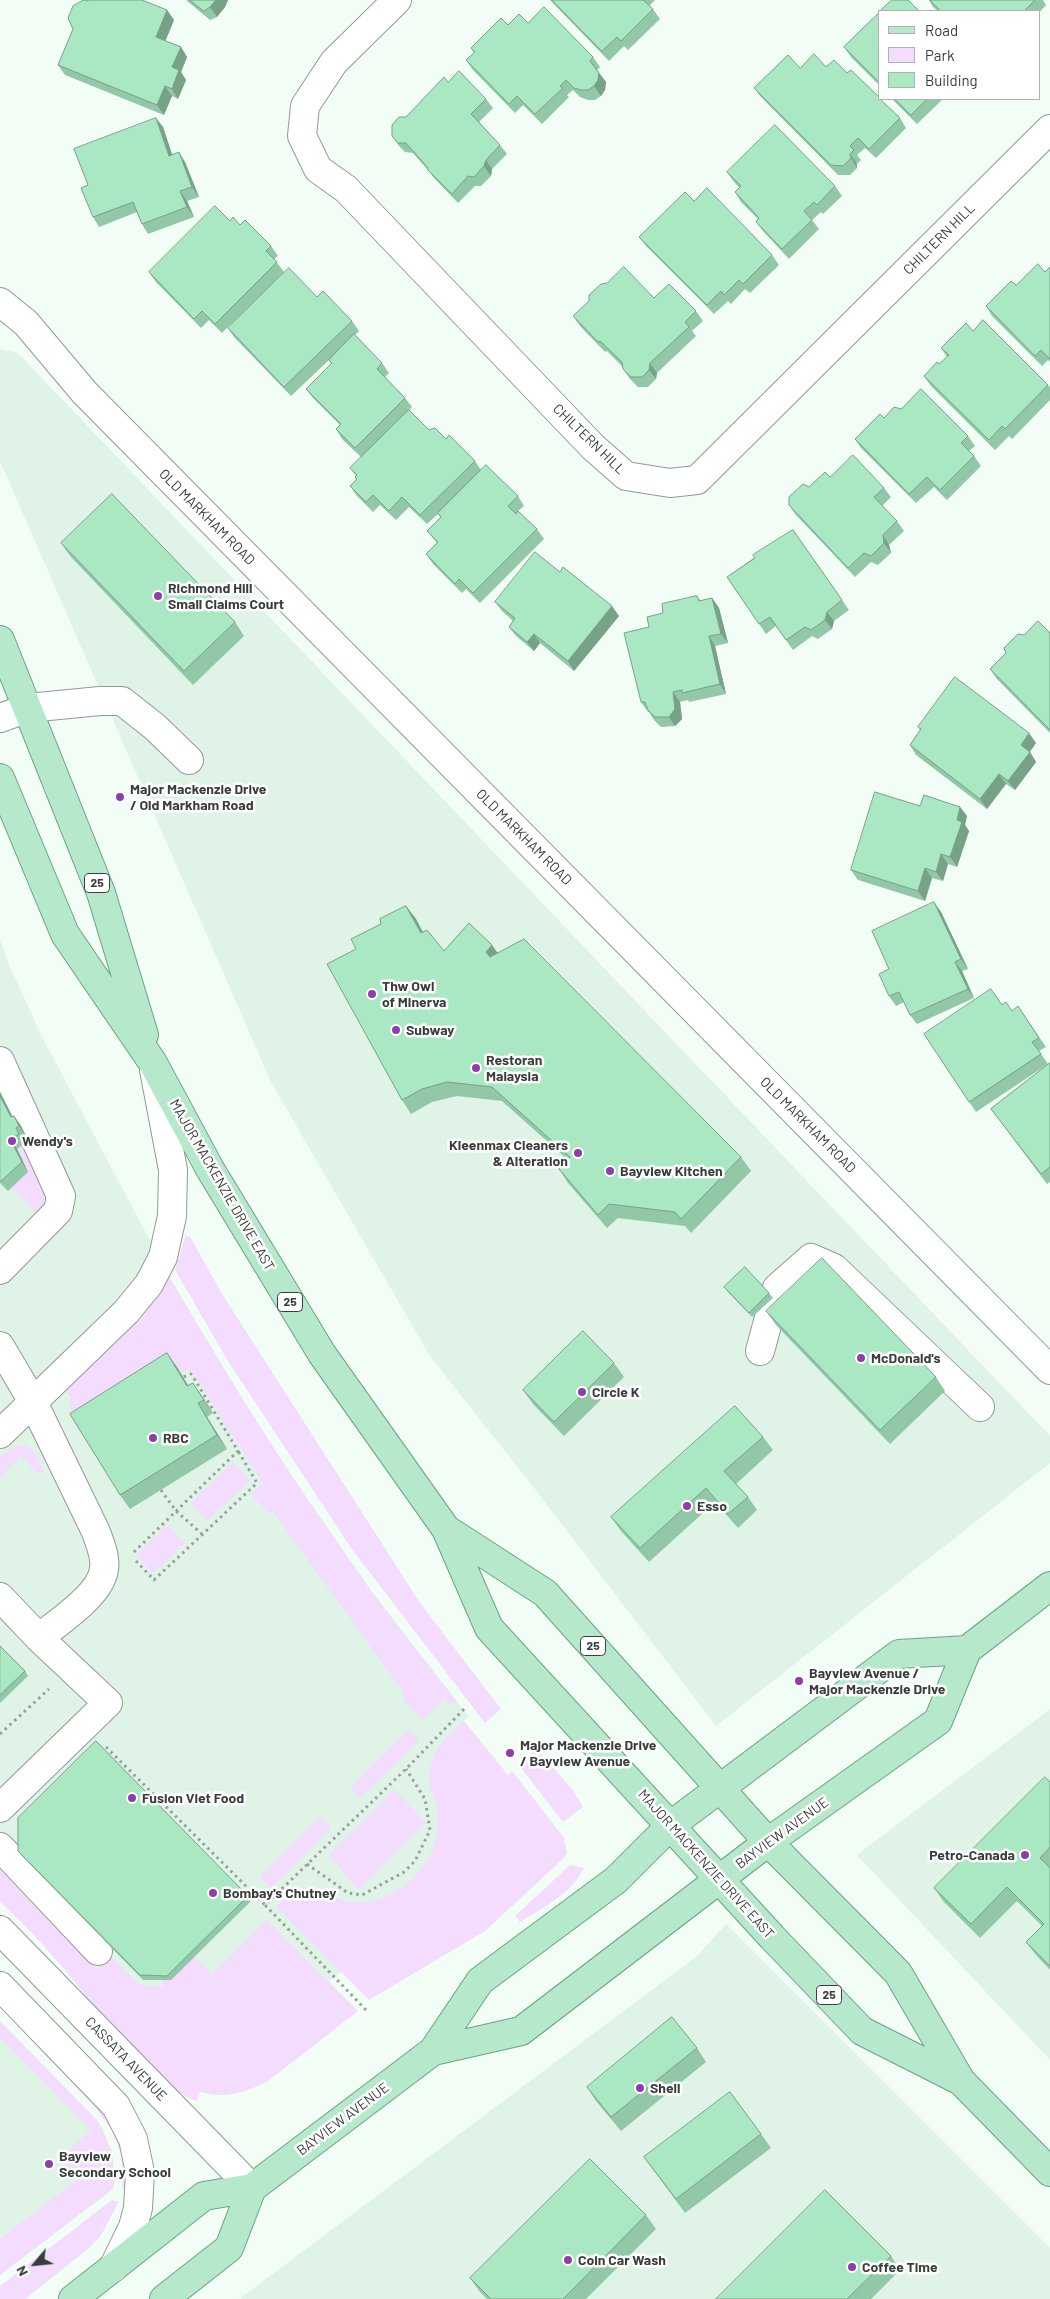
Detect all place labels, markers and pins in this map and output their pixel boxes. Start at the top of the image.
place label: Richmond Hill Small Claims Court [168,580,284,612]
marker: Richmond Hill Small Claims Court [152,590,164,602]
place label: Major Mackenzie Drive / Old Markham Road [130,781,266,814]
marker: Major Mackenzie Drive / Old Markham Road [114,791,126,803]
place label: Thw Owl of Minerva [382,978,446,1010]
marker: Thw Owl of Minerva [366,988,378,1000]
place label: Subway [406,1022,454,1038]
marker: Subway [390,1024,402,1036]
place label: Restoran Malaysia [486,1052,542,1084]
marker: Restoran Malaysia [470,1062,482,1074]
place label: Wendy's [22,1133,73,1149]
marker: Wendy's [6,1135,18,1147]
place label: Kleenmax Cleaners & Alteration [449,1137,568,1170]
marker: Kleenmax Cleaners & Alteration [572,1147,584,1159]
place label: Bayview Kitchen [620,1163,723,1179]
marker: Bayview Kitchen [604,1165,616,1177]
place label: McDonald's [871,1350,940,1366]
marker: McDonald's [855,1352,867,1364]
place label: Circle K [592,1384,639,1400]
marker: Circle K [576,1386,588,1398]
place label: RBC [163,1430,189,1446]
marker: RBC [147,1432,159,1444]
place label: Esso [697,1498,727,1514]
marker: Esso [681,1500,693,1512]
place label: Bayview Avenue / Major Mackenzie Drive [809,1665,945,1698]
marker: Bayview Avenue / Major Mackenzie Drive [793,1675,805,1687]
place label: Major Mackenzie Drive / Bayview Avenue [520,1737,656,1770]
marker: Major Mackenzie Drive / Bayview Avenue [504,1747,516,1759]
place label: Fusion Viet Food [142,1790,244,1806]
marker: Fusion Viet Food [126,1792,138,1804]
place label: Petro-Canada [929,1847,1015,1863]
marker: Petro-Canada [1019,1849,1031,1861]
place label: Bombay's Chutney [223,1885,336,1901]
marker: Bombay's Chutney [207,1887,219,1899]
place label: Shell [650,2080,680,2096]
marker: Shell [634,2082,646,2094]
place label: Bayview Secondary School [59,2148,171,2180]
marker: Bayview Secondary School [43,2158,55,2170]
place label: Coin Car Wash [578,2252,666,2268]
marker: Coin Car Wash [562,2254,574,2266]
place label: Coffee Time [862,2259,938,2275]
marker: Coffee Time [846,2261,858,2273]

